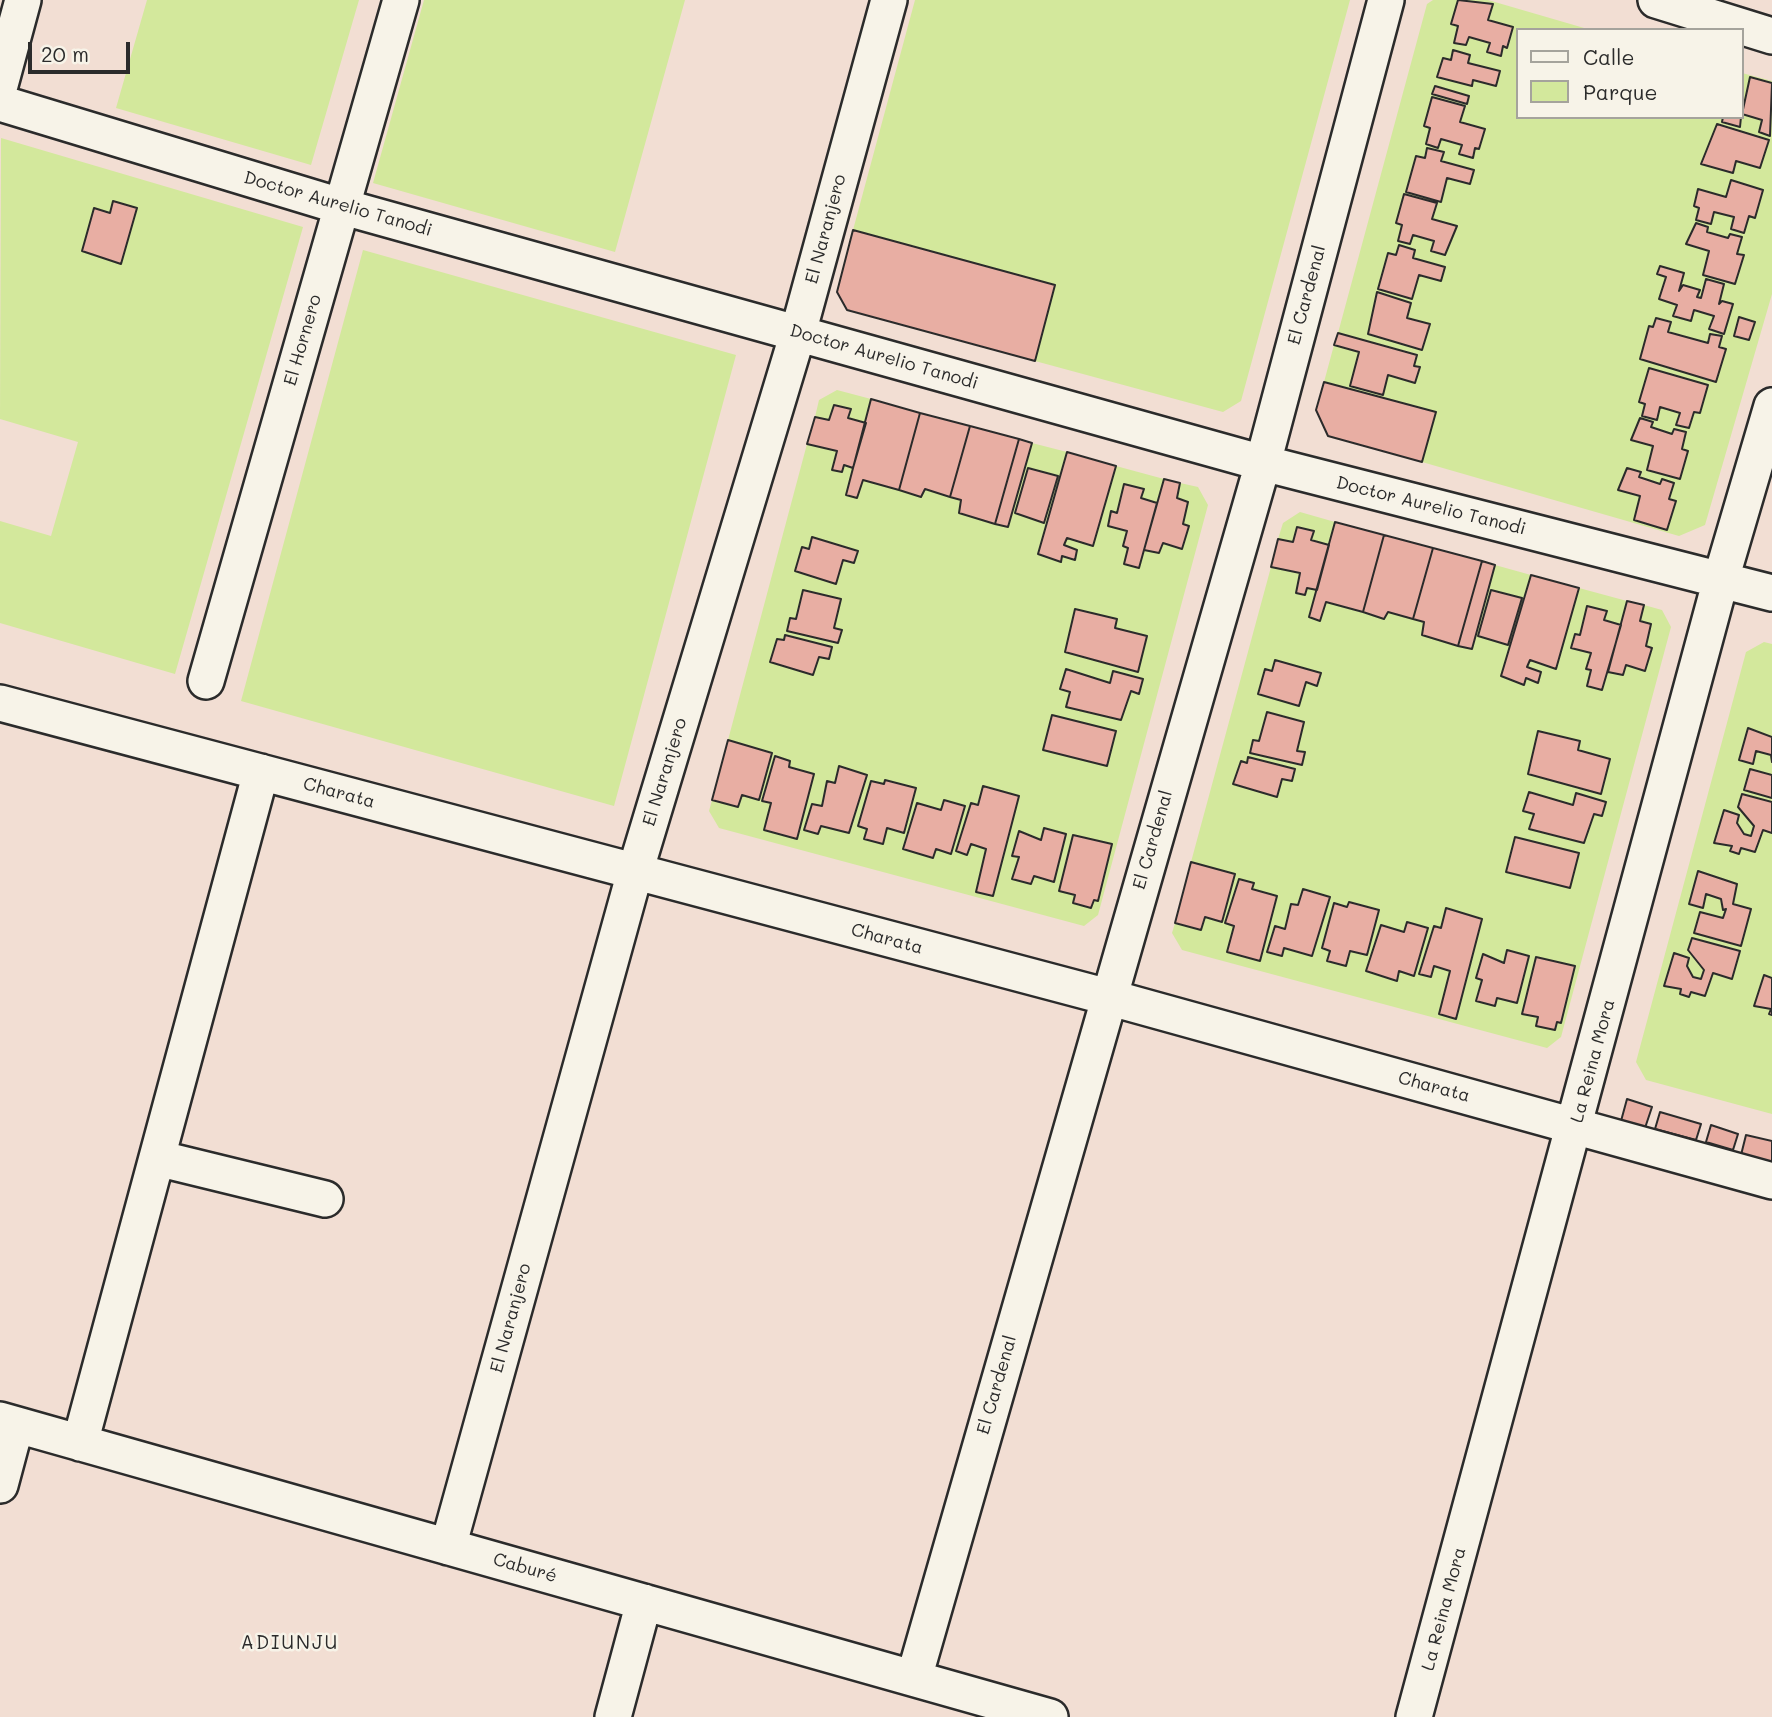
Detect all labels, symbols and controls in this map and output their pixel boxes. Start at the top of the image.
scale bar [32,28,133,72]
legend [1516,28,1744,119]
text: 20 m [41,40,89,67]
text: Calle [1583,43,1635,70]
text: Parque [1583,78,1657,105]
street label: Doctor Aurelio Tanodi [241,167,435,241]
street label: El Naranjero [801,172,851,286]
street label: El Cardenal [1283,243,1331,347]
street label: El Hornero [280,292,326,388]
street label: Doctor Aurelio Tanodi [787,320,981,394]
street label: Doctor Aurelio Tanodi [1334,472,1528,540]
street label: El Naranjero [638,715,692,829]
street label: Charata [301,773,377,813]
street label: El Cardenal [1129,788,1177,892]
street label: Charata [849,919,925,959]
street label: La Reina Mora [1566,997,1620,1125]
street label: Charata [1396,1067,1472,1107]
street label: El Naranjero [486,1261,536,1375]
street label: El Cardenal [973,1333,1021,1437]
street label: La Reina Mora [1417,1545,1471,1673]
street label: Caburé [491,1549,559,1587]
district label: ADIUNJU [242,1632,338,1654]

